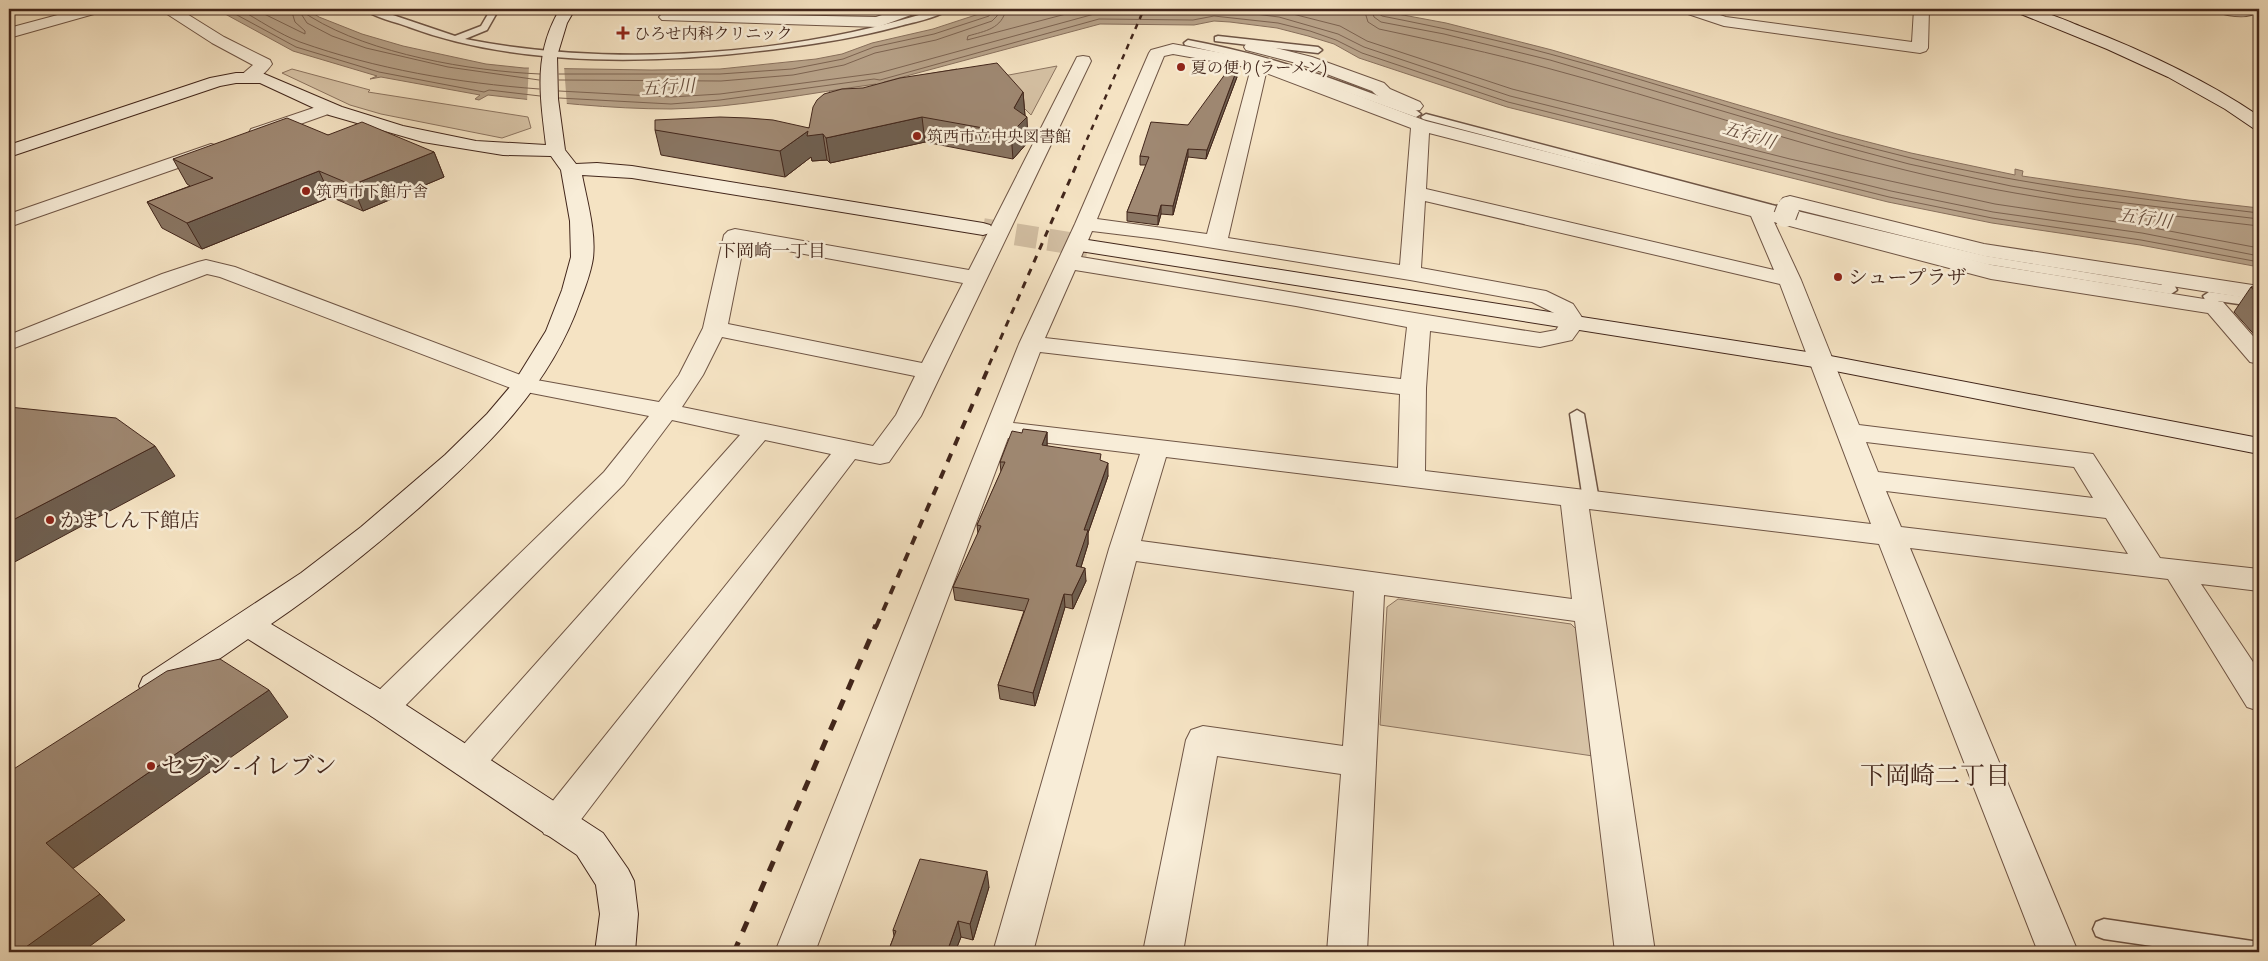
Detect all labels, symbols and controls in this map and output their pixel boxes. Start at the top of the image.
place label: ひろせ内科クリニック [634,24,793,43]
marker: ひろせ内科クリニック [616,26,630,40]
place label: 夏の便り(ラーメン) [1191,58,1327,78]
marker: 夏の便り(ラーメン) [1175,61,1187,73]
water label: 五行川 [640,74,698,99]
water label: 五行川 [1720,117,1780,154]
place label: 筑西市立中央図書館 [927,127,1071,146]
marker: 筑西市立中央図書館 [911,130,923,142]
place label: 筑西市下館庁舎 [316,182,428,201]
marker: 筑西市下館庁舎 [300,185,312,197]
water label: 五行川 [2117,203,2175,233]
district label: 下岡崎一丁目 [718,240,826,262]
place label: シュープラザ [1848,265,1967,289]
marker: シュープラザ [1832,271,1844,283]
place label: かましん下館店 [60,508,200,532]
marker: かましん下館店 [44,514,56,526]
place label: セブン-イレブン [161,751,337,781]
marker: セブン-イレブン [145,760,157,772]
district label: 下岡崎二丁目 [1860,760,2010,791]

